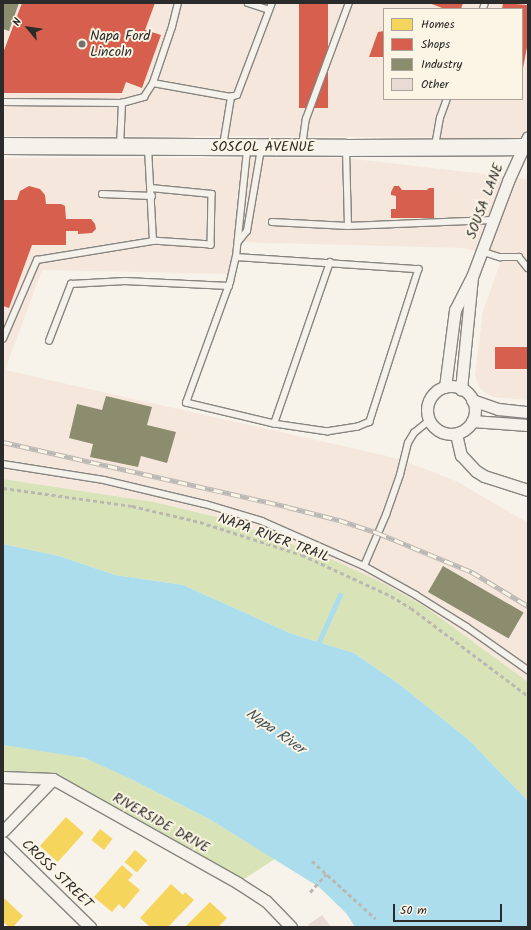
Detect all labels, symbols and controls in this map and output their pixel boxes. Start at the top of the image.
north arrow [8,8,48,48]
legend [383,8,523,100]
text: N [8,15,27,30]
text: Homes [421,15,455,34]
place label: Napa Ford Lincoln [90,28,150,60]
text: Shops [421,35,450,54]
marker: Napa Ford Lincoln [77,39,87,49]
text: Industry [421,55,462,74]
text: Other [421,75,449,94]
street label: SOSCOL AVENUE [211,139,315,155]
street label: SOUSA LANE [463,161,507,241]
street label: NAPA RIVER TRAIL [216,510,332,566]
water label: Napa River [242,705,308,759]
street label: RIVERSIDE DRIVE [110,789,212,857]
street label: CROSS STREET [18,836,96,912]
scale bar [395,896,504,922]
text: 50 m [400,901,427,920]

